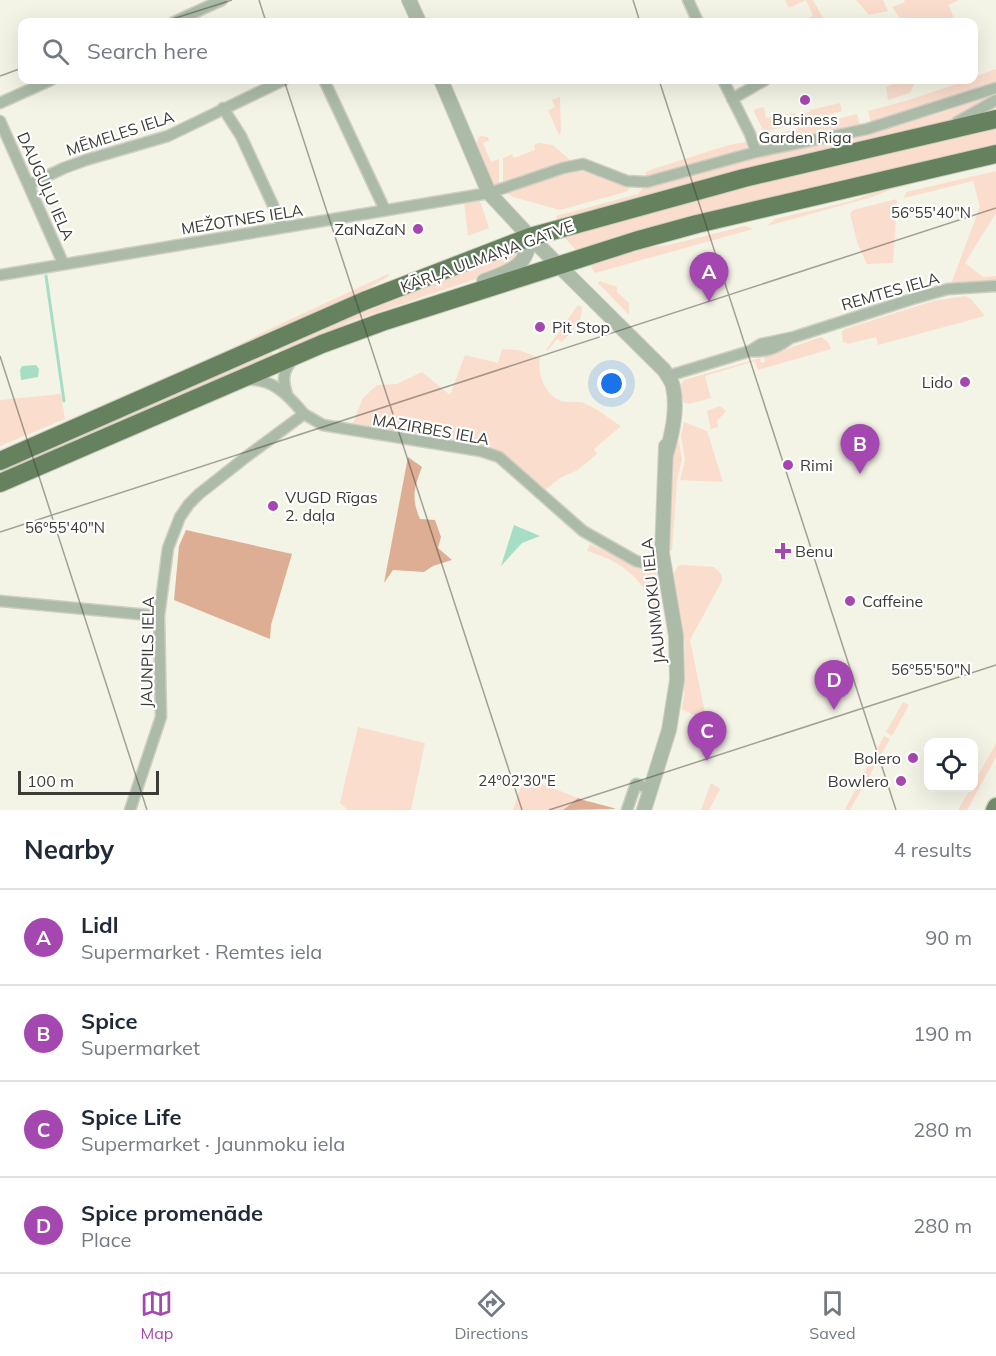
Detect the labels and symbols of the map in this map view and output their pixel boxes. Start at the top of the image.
marker: Business Garden Riga [798,93,812,107]
street label: MĒMELES IELA [64,106,177,160]
place label: Business Garden Riga [759,109,852,147]
street label: DAUGUĻU IELA [13,129,79,243]
street label: MEŽOTNES IELA [180,199,304,238]
text: 56°55'40"N [891,203,971,222]
street label: KĀRĻA ULMAŅA GATVE [397,215,577,297]
place label: ZaNaZaN [335,219,406,239]
marker: ZaNaZaN [411,222,425,236]
pin: A [690,252,728,302]
street label: REMTES IELA [839,267,942,315]
place label: Pit Stop [552,317,610,337]
marker: Pit Stop [533,320,547,334]
your location [597,369,626,398]
place label: Lido [922,372,953,392]
marker: Lido [958,375,972,389]
street label: MAZIRBES IELA [371,409,491,449]
pin: B [840,424,880,474]
place label: Rimi [800,455,833,475]
marker: Rimi [781,458,795,472]
place label: VUGD Rīgas 2. daļa [285,487,378,525]
marker: VUGD Rīgas 2. daļa [266,499,280,513]
text: 56°55'40"N [25,518,105,537]
street label: JAUNMOKU IELA [636,537,670,665]
place label: Benu [795,541,833,561]
marker: Benu [776,544,790,558]
place label: Caffeine [862,591,923,611]
marker: Caffeine [843,594,857,608]
street label: JAUNPILS IELA [136,596,158,708]
pin: D [814,660,854,710]
text: 56°55'50"N [891,660,971,679]
pin: C [688,712,726,761]
place label: Bolero [854,748,901,768]
marker: Bolero [906,751,920,765]
scale bar [18,768,159,796]
text: 24°02'30"E [478,771,556,790]
place label: Bowlero [828,771,889,791]
marker: Bowlero [894,774,908,788]

